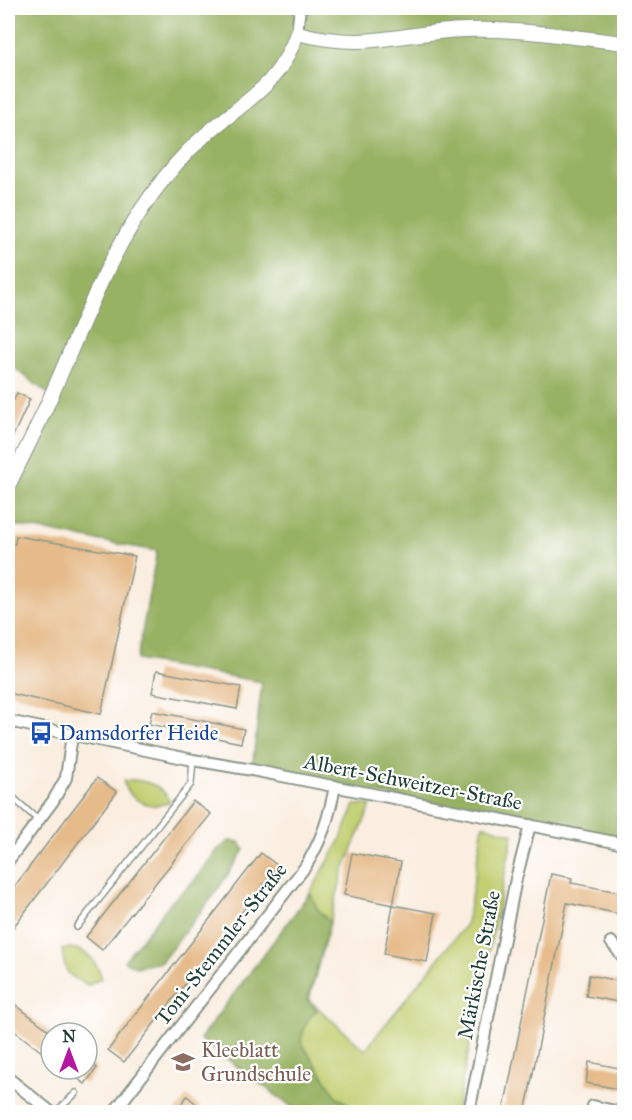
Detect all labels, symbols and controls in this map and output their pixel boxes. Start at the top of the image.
bus stop icon: Damsdorfer Heide [28,720,54,746]
place label: Damsdorfer Heide [59,720,219,746]
street label: Albert-Schweitzer-Straße [301,748,524,816]
street label: Toni-Stemmler-Straße [149,857,293,1031]
street label: Märkische Straße [452,888,506,1042]
north arrow [39,1021,99,1081]
text: N [62,1027,76,1046]
place label: Kleeblatt Grundschule [201,1037,311,1087]
school or university icon: Kleeblatt Grundschule [170,1049,196,1075]

